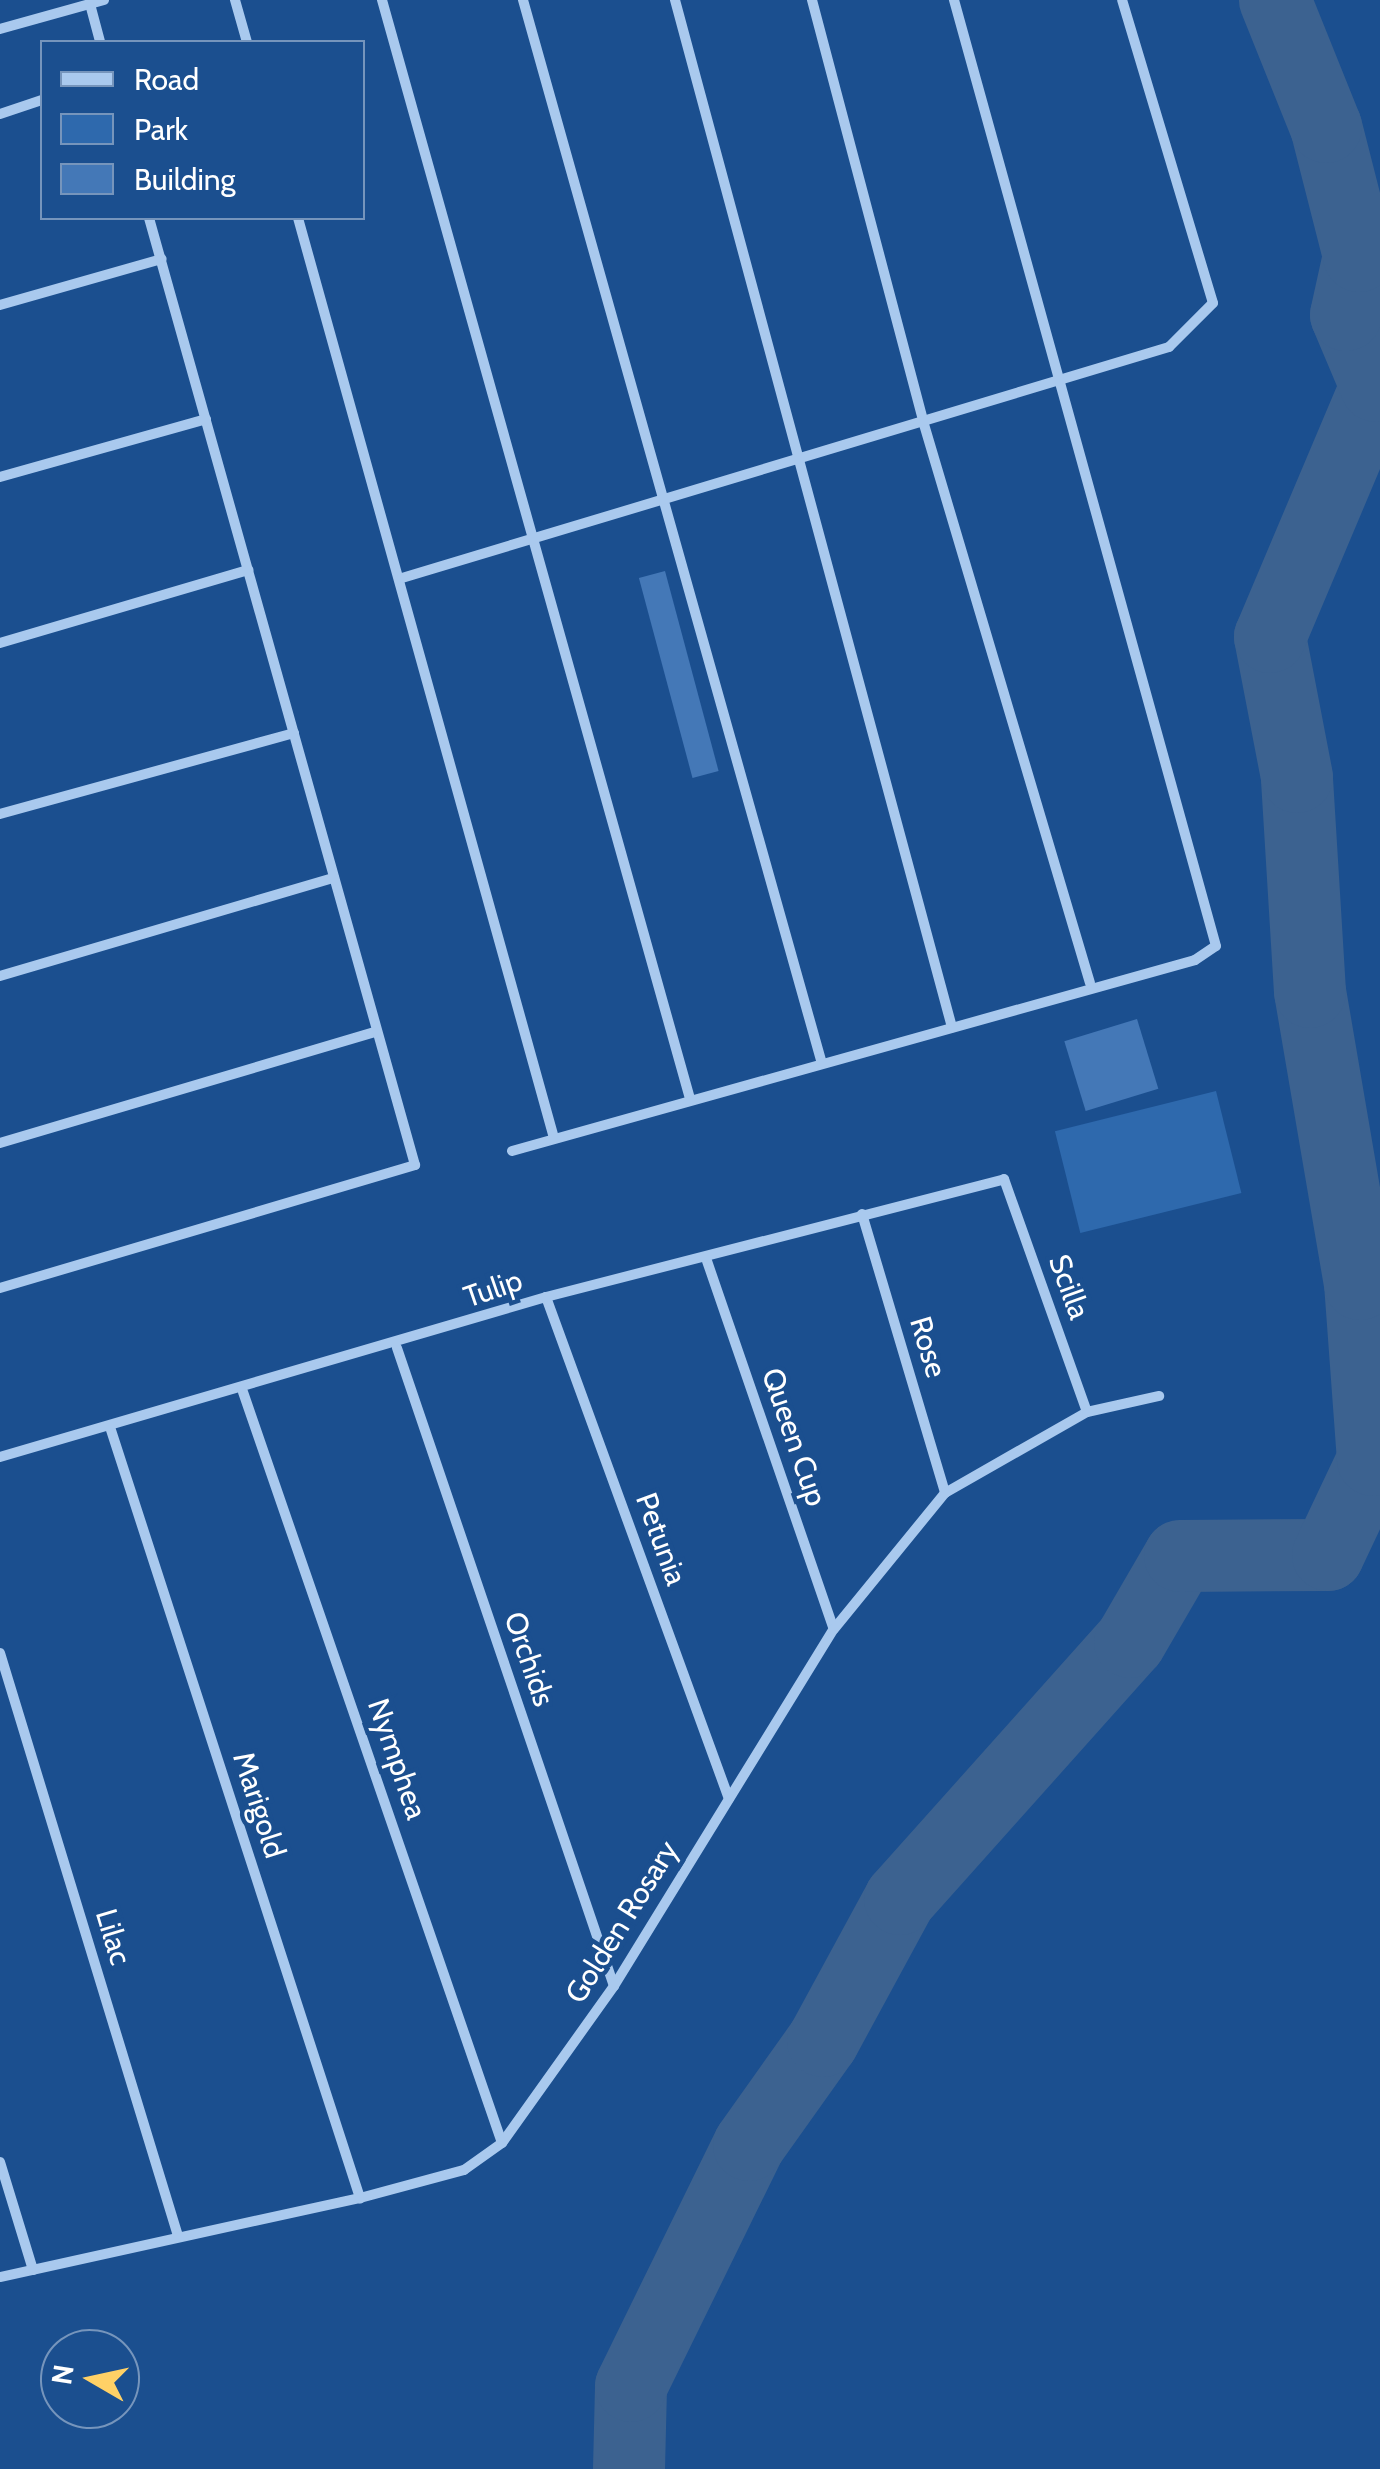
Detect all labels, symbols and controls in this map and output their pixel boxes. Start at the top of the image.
legend [40,40,365,220]
text: Road [134,61,199,98]
text: Park [134,111,188,148]
text: Building [134,161,236,198]
street label: Scilla [1041,1250,1097,1324]
street label: Tulip [459,1262,527,1316]
street label: Rose [902,1312,954,1382]
street label: Queen Cup [754,1363,834,1511]
street label: Petunia [628,1488,694,1590]
street label: Orchids [496,1607,562,1711]
street label: Nymphea [360,1694,434,1824]
street label: Marigold [225,1747,293,1863]
street label: Golden Rosary [558,1834,686,2010]
street label: Lilac [88,1905,138,1969]
north arrow [40,2329,140,2429]
text: N [44,2362,81,2387]

